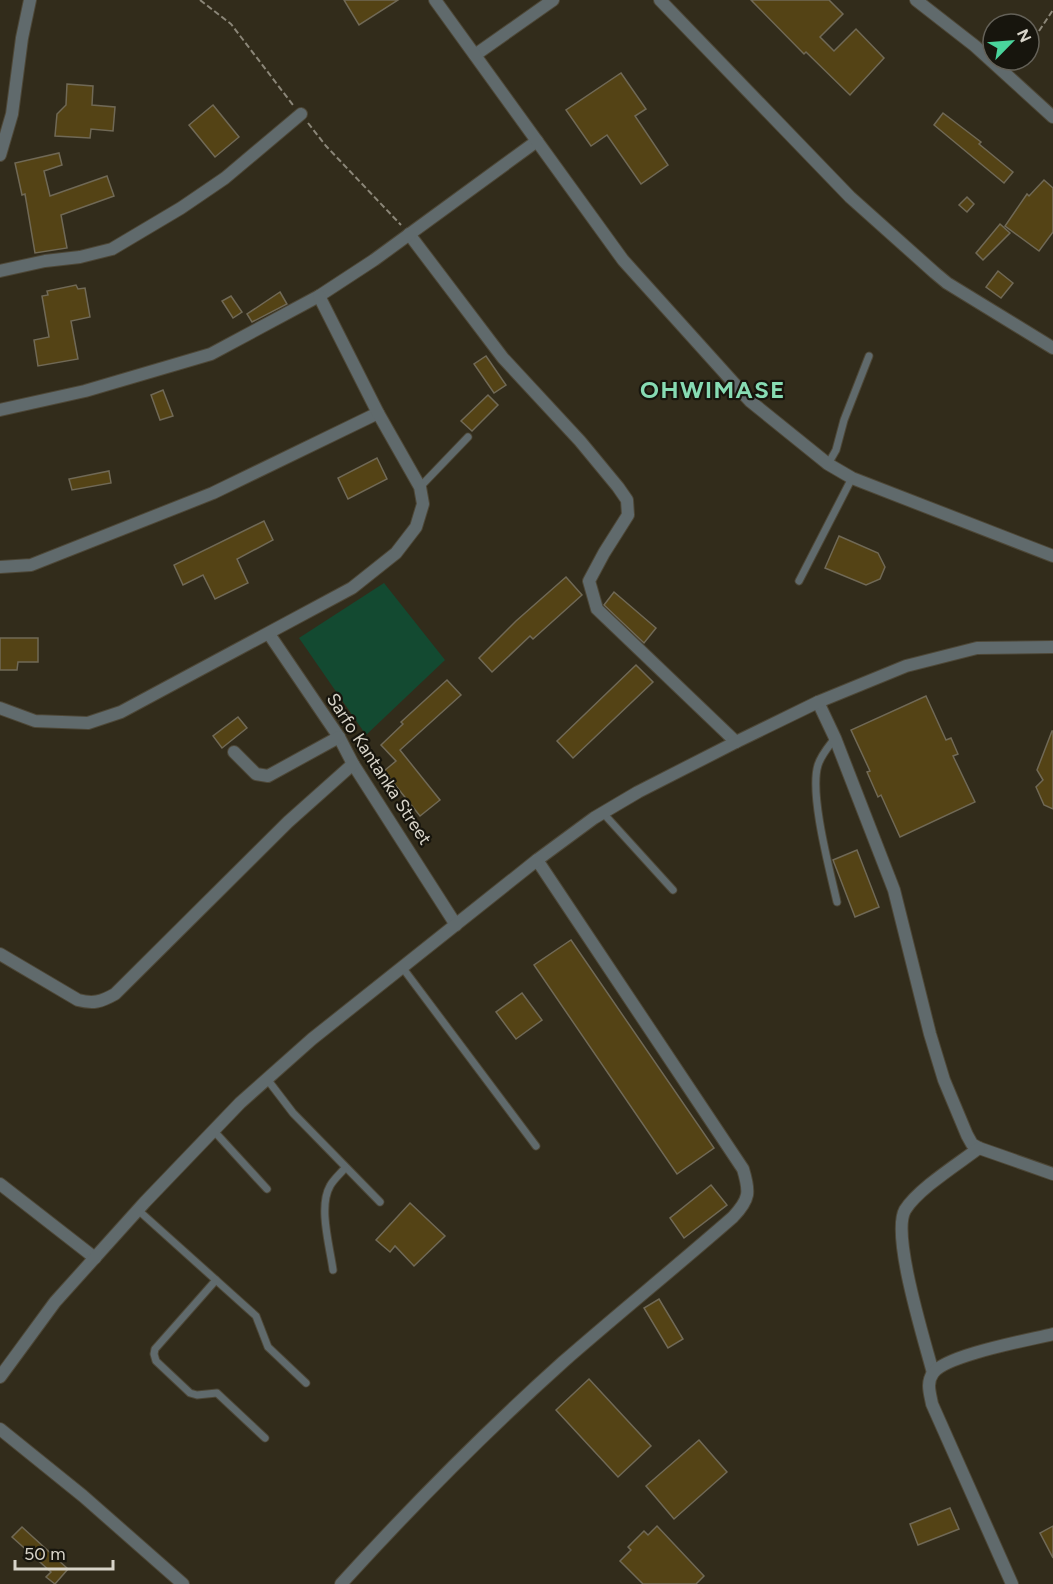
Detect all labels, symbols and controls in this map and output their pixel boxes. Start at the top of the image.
north arrow [981,12,1041,72]
text: N [1013,26,1035,45]
district label: OHWIMASE [640,375,786,404]
street label: Sarfo Kantanka Street [322,689,436,849]
scale bar [15,1533,112,1571]
text: 50 m [24,1543,66,1565]

